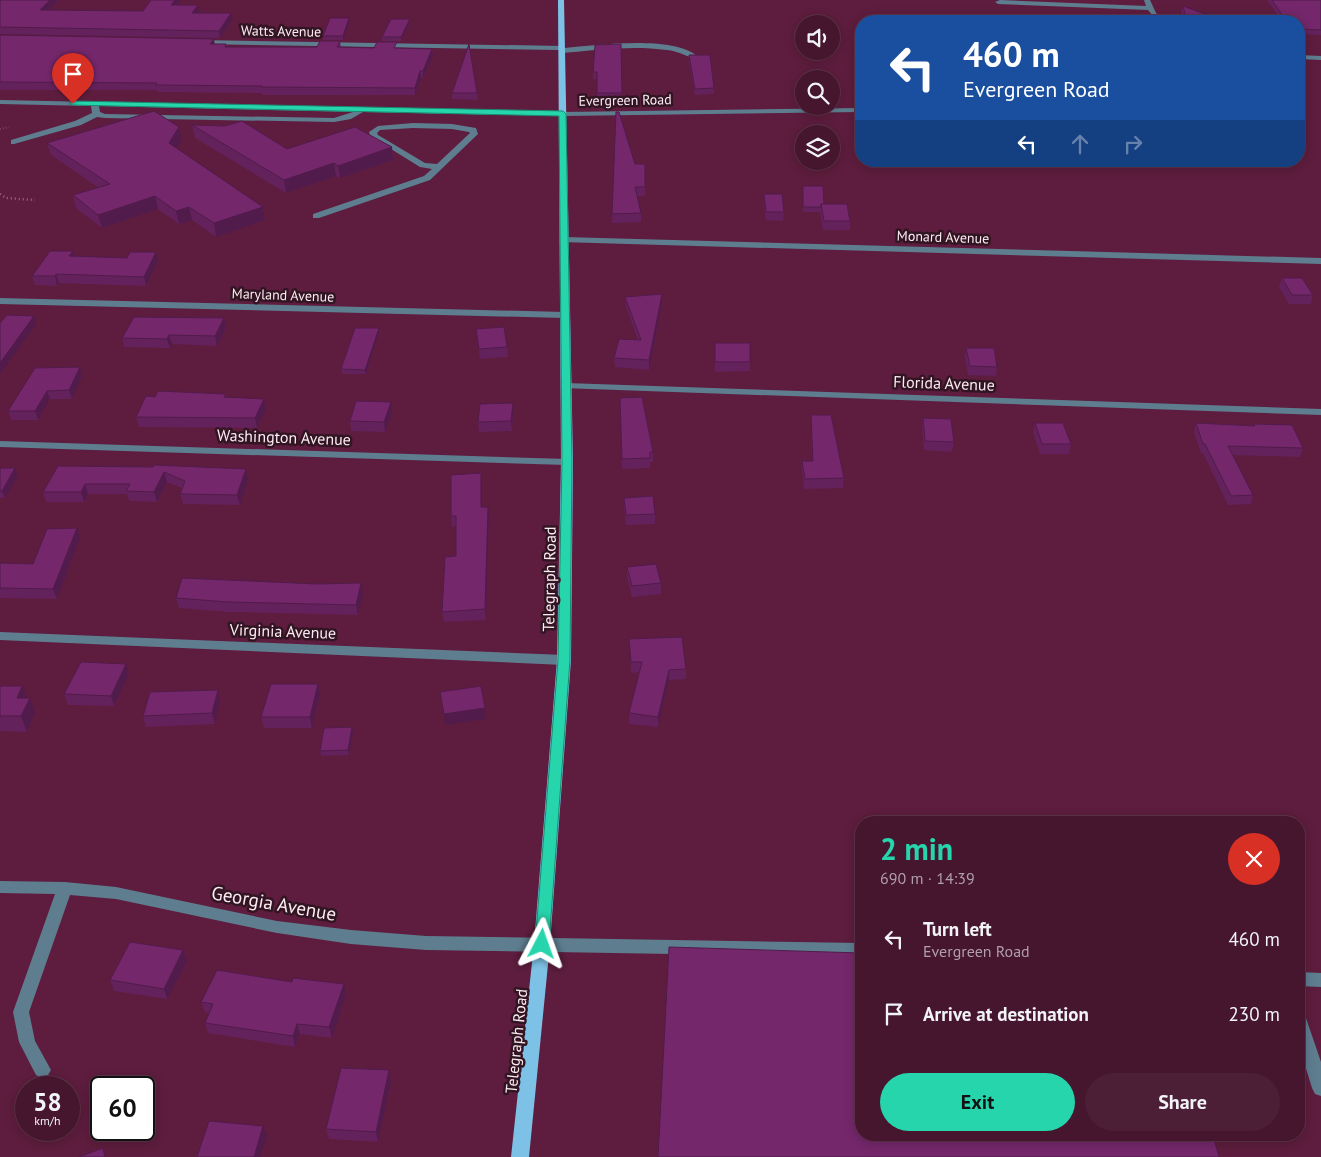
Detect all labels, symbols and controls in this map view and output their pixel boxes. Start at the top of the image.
map controls [795,15,840,170]
button: sound [795,15,840,60]
street label: Watts Avenue [241,21,321,41]
text: 460 m [963,31,1060,77]
icon: left [880,35,945,100]
pin [52,53,94,104]
icon: arrive [59,60,87,88]
button: search [795,70,840,115]
text: Evergreen Road [963,75,1110,103]
street label: Evergreen Road [578,90,672,110]
button: layers [795,125,840,170]
icon: left [1013,130,1041,158]
icon: ahead [1066,130,1094,158]
icon: right [1119,130,1147,158]
street label: Monard Avenue [896,226,990,248]
street label: Maryland Avenue [231,284,335,306]
street label: Florida Avenue [893,371,995,395]
street label: Washington Avenue [217,425,351,449]
street label: Telegraph Road [538,526,560,632]
street label: Virginia Avenue [228,619,337,643]
text: 2 min [880,829,953,868]
button: close [1228,833,1280,885]
text: 690 m · 14:39 [880,868,975,888]
street label: Georgia Avenue [210,880,338,926]
position arrow [515,917,567,969]
text: Turn left [923,917,992,941]
icon: left [880,925,908,953]
text: 460 m [1228,927,1280,951]
text: Evergreen Road [923,941,1030,961]
street label: Telegraph Road [501,988,531,1094]
icon: arrive [880,1000,908,1028]
text: Arrive at destination [923,1002,1089,1026]
text: 230 m [1228,1002,1280,1026]
button: Exit [880,1073,1075,1131]
button: Share [1085,1073,1280,1131]
speed limit sign: 60 [90,1076,155,1141]
text: 58 [33,1086,62,1118]
text: km/h [34,1113,61,1128]

